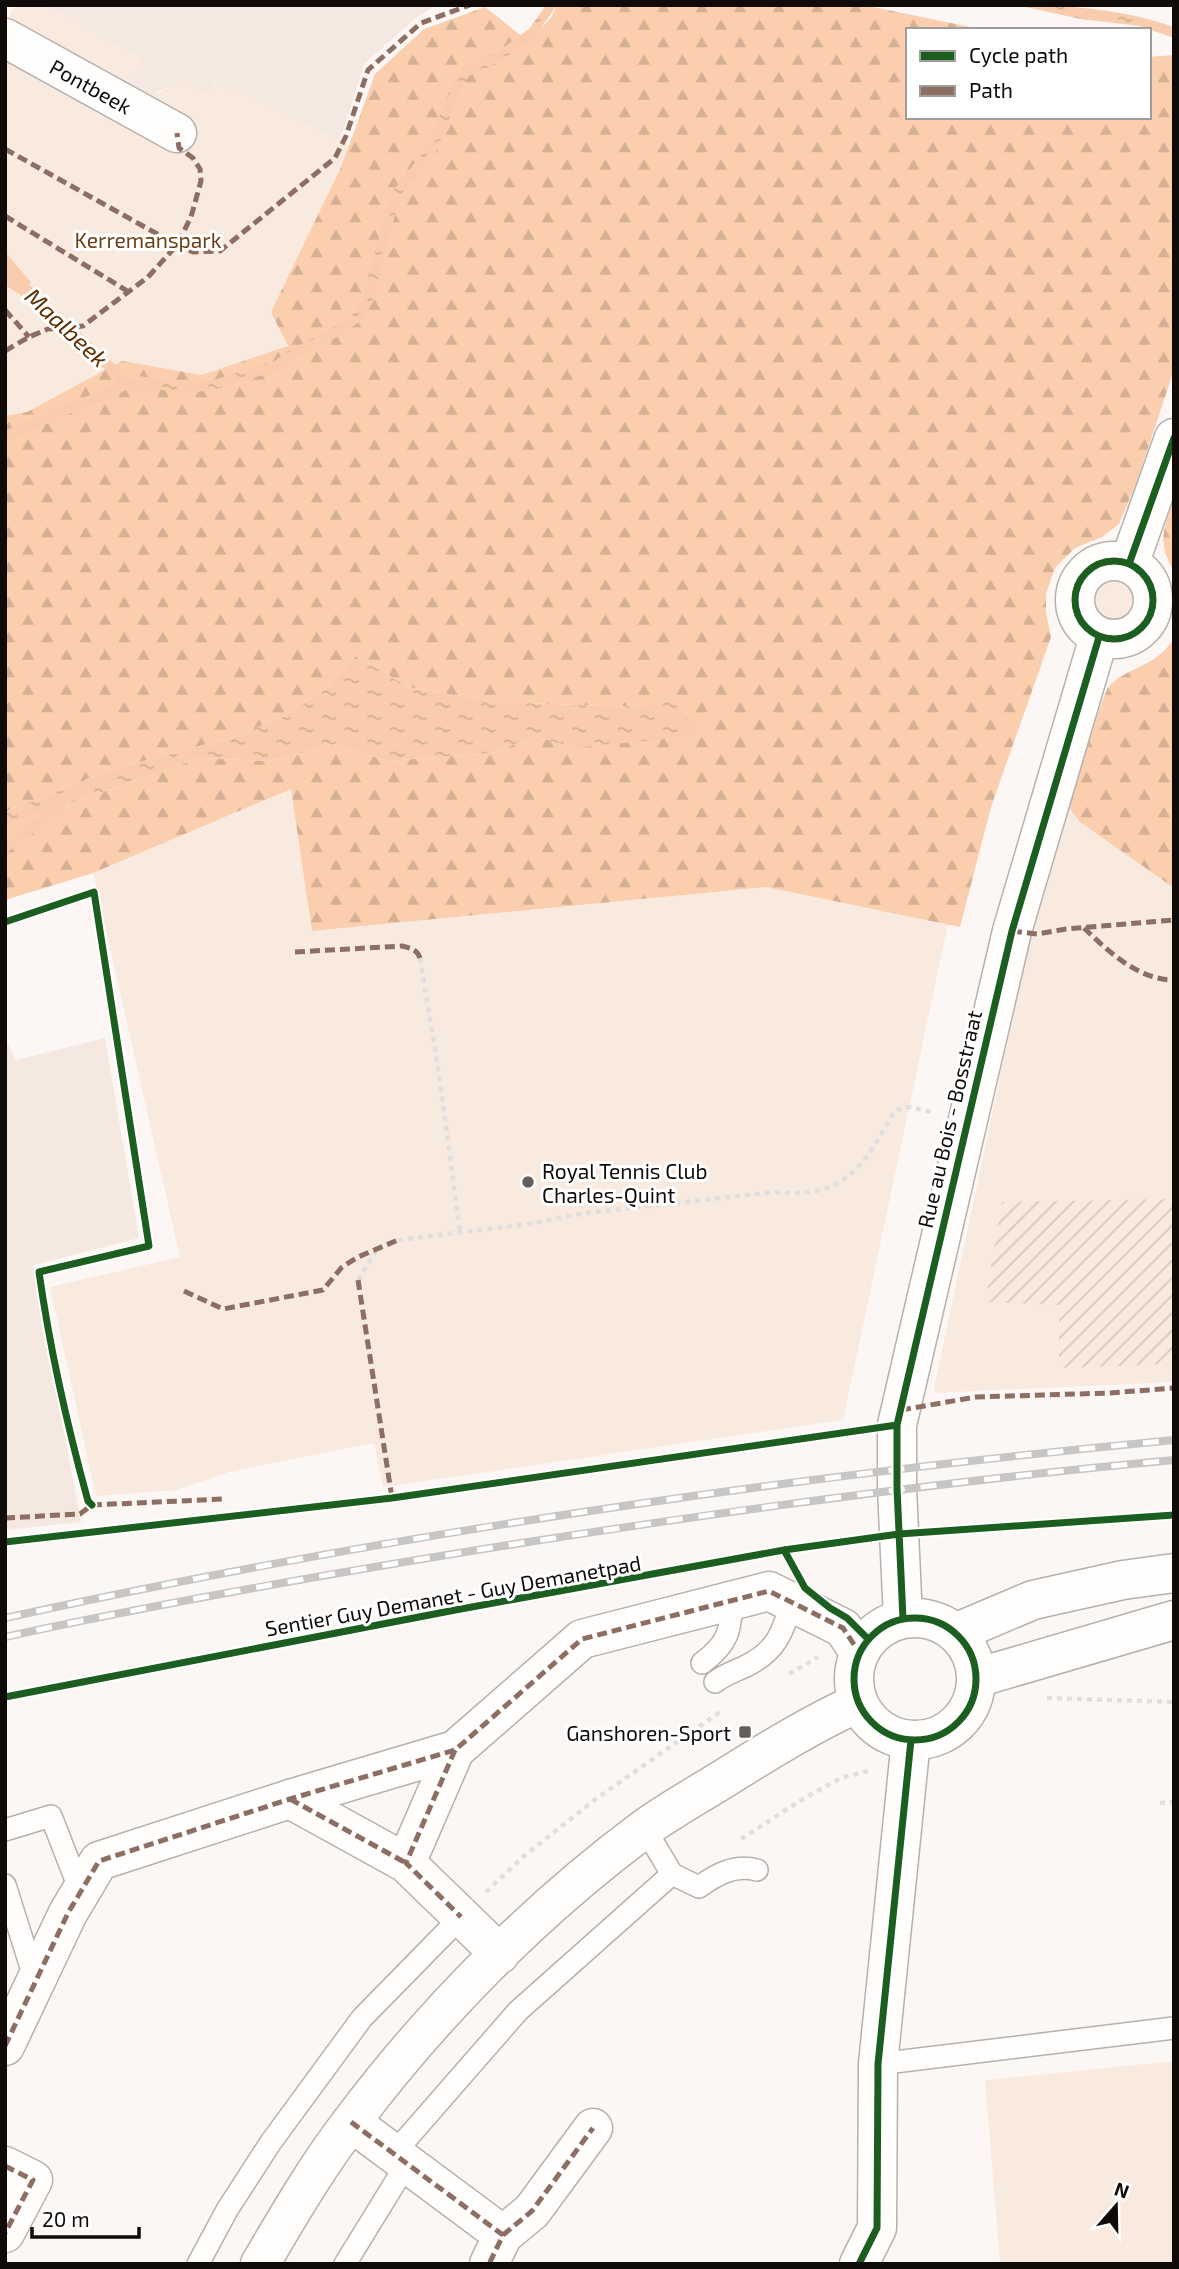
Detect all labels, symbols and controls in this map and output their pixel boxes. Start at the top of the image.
legend [906,28,1151,119]
text: Cycle path [969,42,1068,67]
street label: Pontbeek [46,53,137,119]
text: Path [969,77,1013,102]
park label: Kerremanspark [75,227,222,252]
water label: Maalbeek [20,282,114,372]
street label: Rue au Bois - Bosstraat [912,1008,986,1230]
place label: Royal Tennis Club Charles-Quint [542,1158,707,1208]
marker: Royal Tennis Club Charles-Quint [520,1174,536,1190]
street label: Sentier Guy Demanet - Guy Demanetpad [263,1550,643,1640]
place label: Ganshoren-Sport [566,1720,731,1745]
marker: Ganshoren-Sport [737,1724,753,1740]
north arrow [1081,2171,1151,2241]
text: N [1112,2176,1132,2203]
scale bar [32,2196,138,2240]
text: 20 m [42,2206,90,2231]

